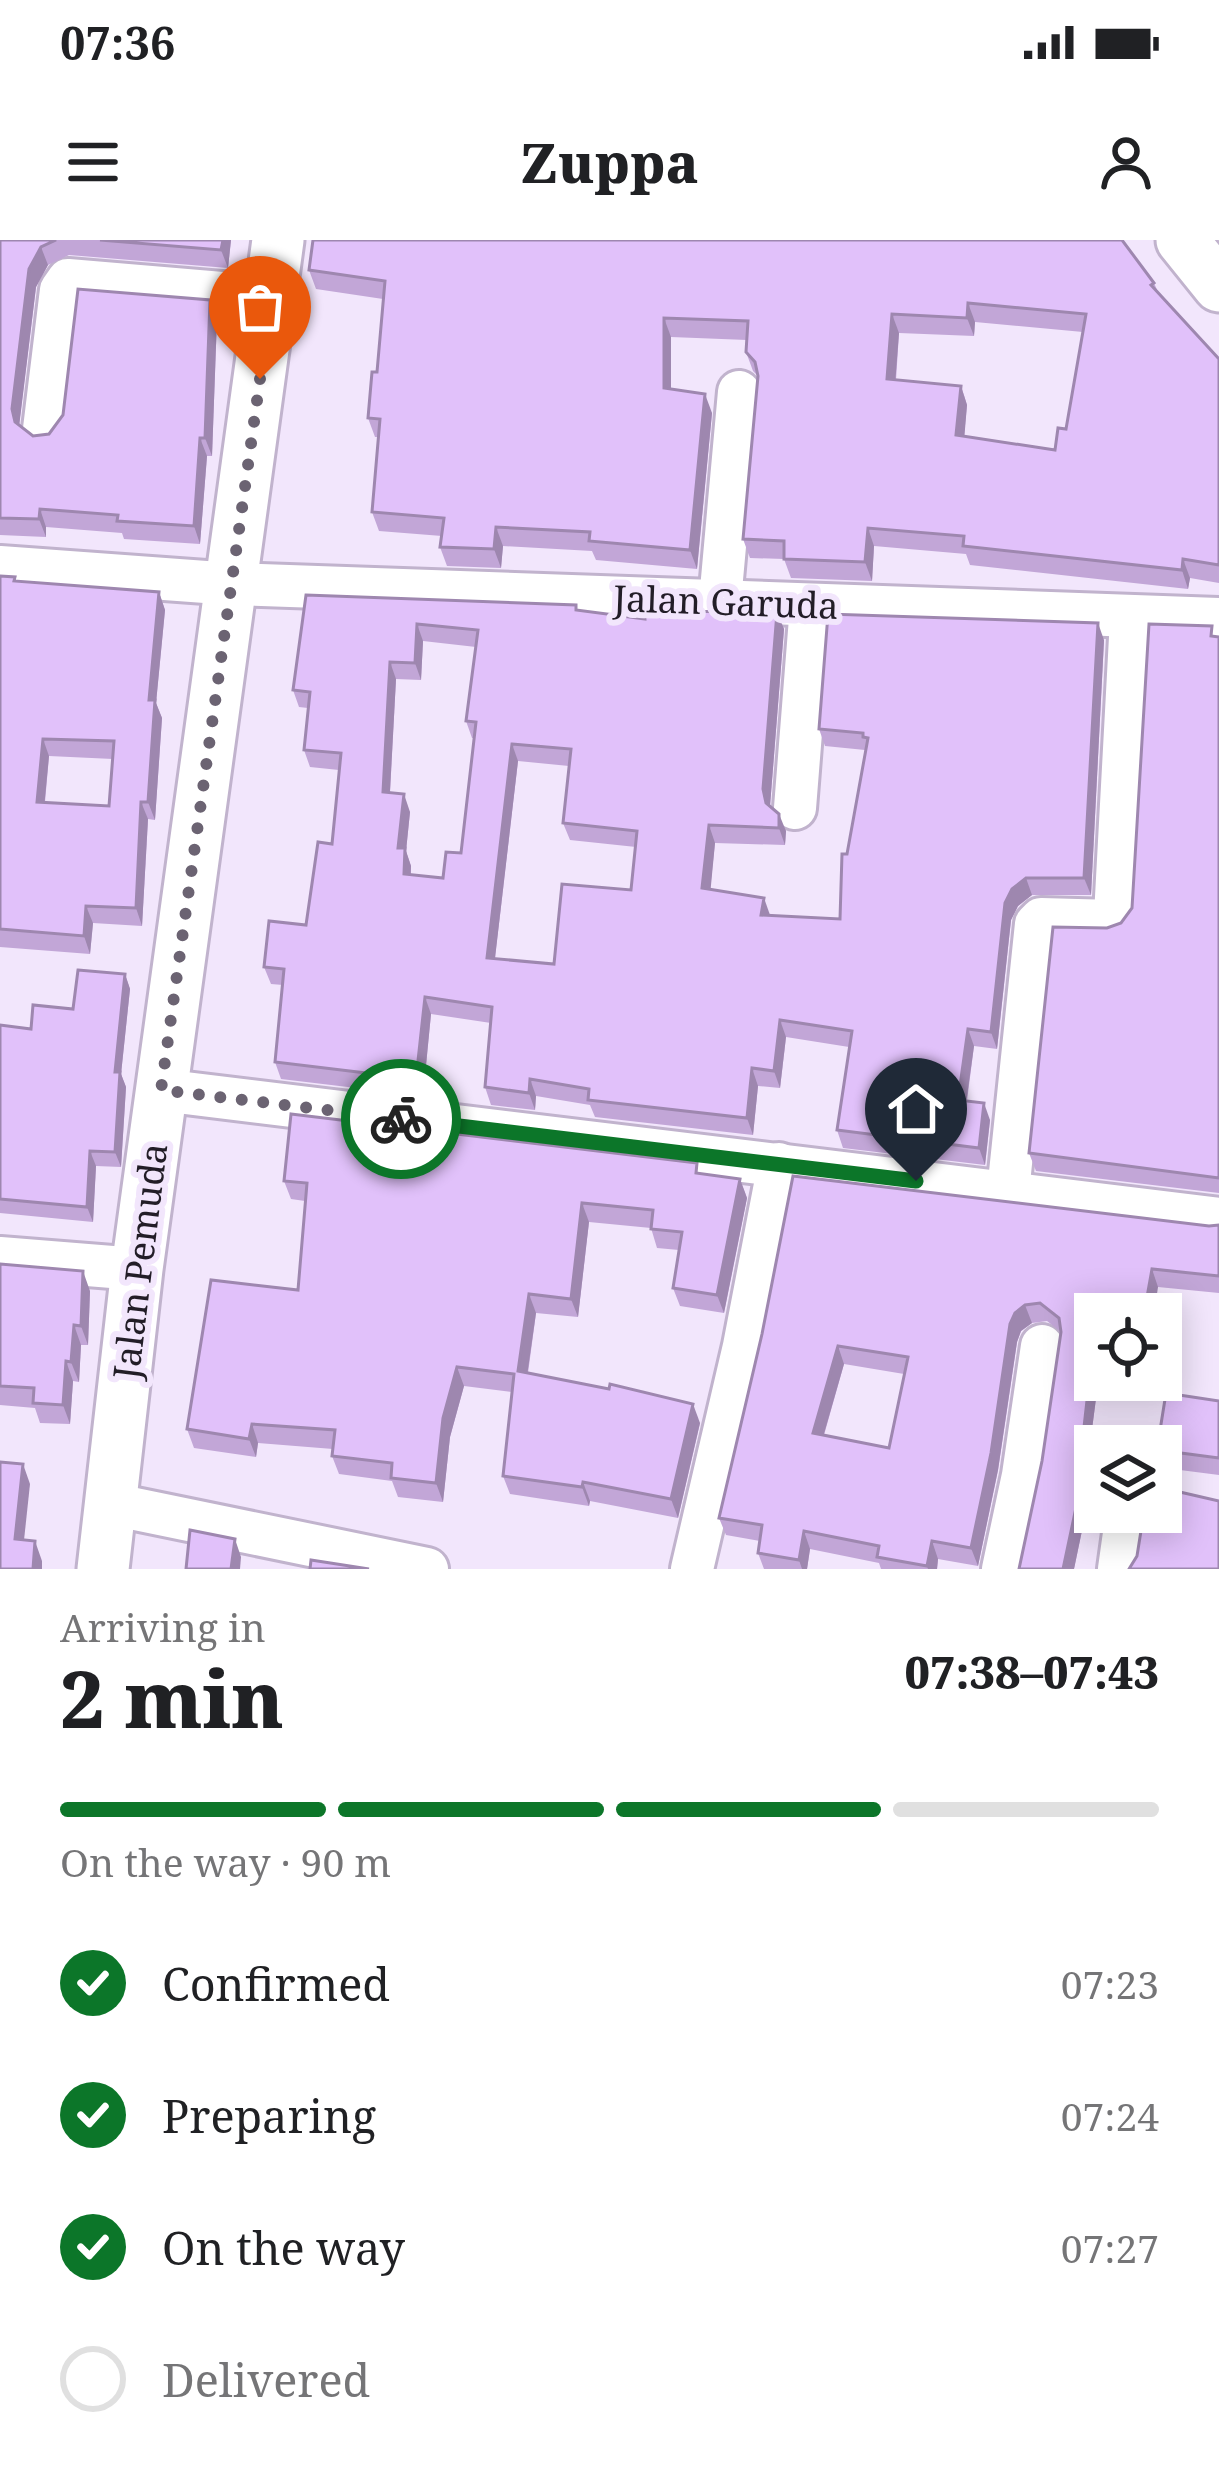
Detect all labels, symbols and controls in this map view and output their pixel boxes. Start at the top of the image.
text: 07:36 [60,12,175,73]
text: Zuppa [520,125,699,199]
icon: menu [60,129,126,195]
icon: person [1093,129,1159,195]
pin [209,256,311,379]
icon: bag [227,274,293,340]
street label: Jalan Garuda [612,573,839,630]
pin [865,1058,967,1181]
courier [341,1059,461,1179]
icon: home [883,1076,949,1142]
icon: bike [368,1086,434,1152]
street label: Jalan Pemuda [101,1140,178,1383]
map controls [1074,1293,1182,1533]
button: locate [1074,1293,1182,1401]
button: layers [1074,1425,1182,1533]
text: Arriving in [60,1600,266,1653]
text: 07:38–07:43 [904,1641,1159,1702]
text: 2 min [60,1645,284,1751]
text: On the way · 90 m [60,1835,391,1888]
icon: check [60,1950,126,2016]
text: Confirmed [162,1953,390,2014]
text: 07:23 [1061,1957,1159,2010]
icon: check [60,2082,126,2148]
text: Preparing [162,2085,376,2146]
text: 07:24 [1061,2089,1159,2142]
icon: check [60,2214,126,2280]
text: On the way [162,2217,405,2278]
text: 07:27 [1061,2221,1159,2274]
text: Delivered [162,2349,370,2410]

